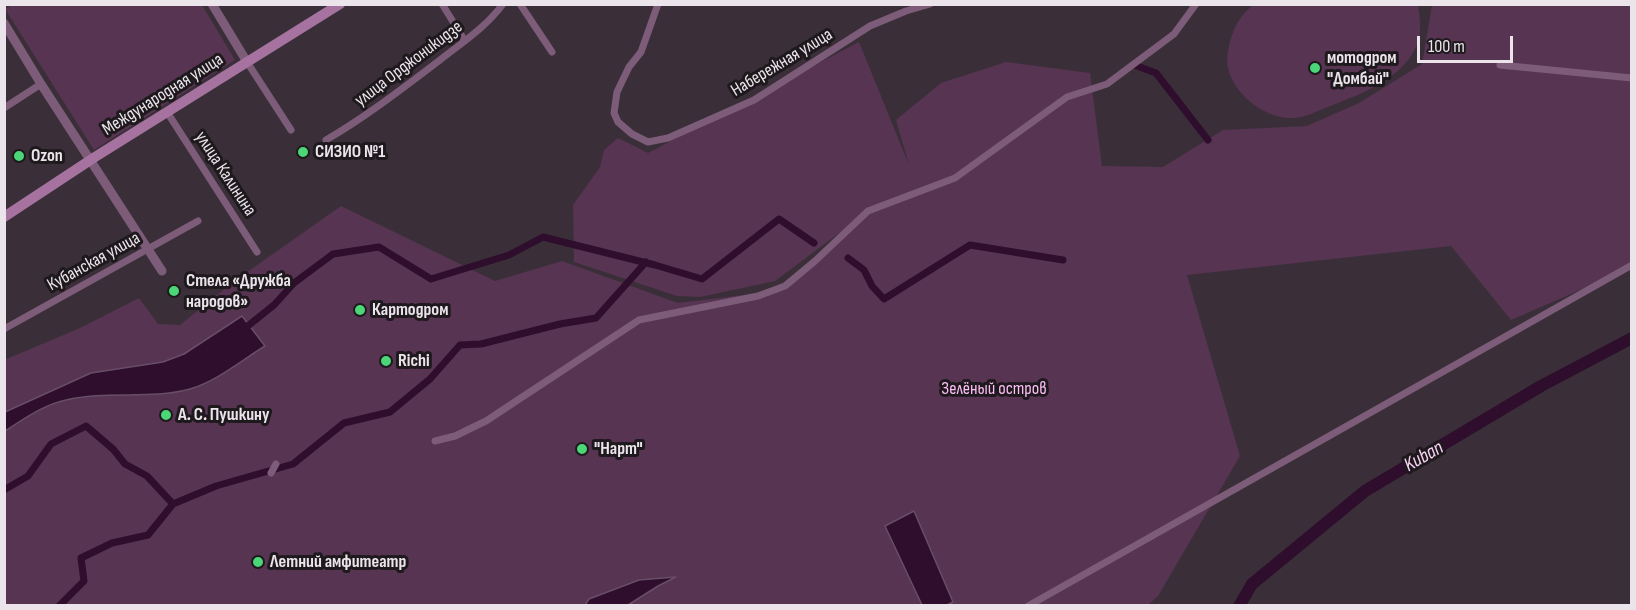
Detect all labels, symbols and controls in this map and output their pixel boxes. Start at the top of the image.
street label: улица Орджоникидзе [351,16,467,112]
street label: Набережная улица [727,24,837,102]
scale bar [1420,24,1516,62]
text: 100 m [1428,36,1465,57]
place label: мотодром "Домбай" [1327,47,1397,90]
street label: Международная улица [99,49,227,141]
marker: мотодром "Домбай" [1308,61,1322,75]
street label: улица Калинина [190,128,260,220]
place label: СИЗИО №1 [315,141,385,163]
place label: Ozon [31,145,63,167]
marker: СИЗИО №1 [296,145,310,159]
marker: Ozon [12,149,26,163]
street label: Кубанская улица [44,228,144,296]
place label: Стела «Дружба народов» [186,270,291,312]
marker: Стела «Дружба народов» [167,284,181,298]
place label: Картодром [372,299,448,321]
marker: Картодром [353,303,367,317]
place label: Richi [398,350,430,372]
marker: Richi [379,354,393,368]
park label: Зелёный остров [941,378,1047,400]
place label: А. С. Пушкину [178,404,269,426]
marker: А. С. Пушкину [159,408,173,422]
water label: Kuban [1400,436,1448,478]
place label: "Нарт" [594,438,643,460]
marker: "Нарт" [575,442,589,456]
place label: Летний амфитеатр [270,551,406,573]
marker: Летний амфитеатр [251,555,265,569]

